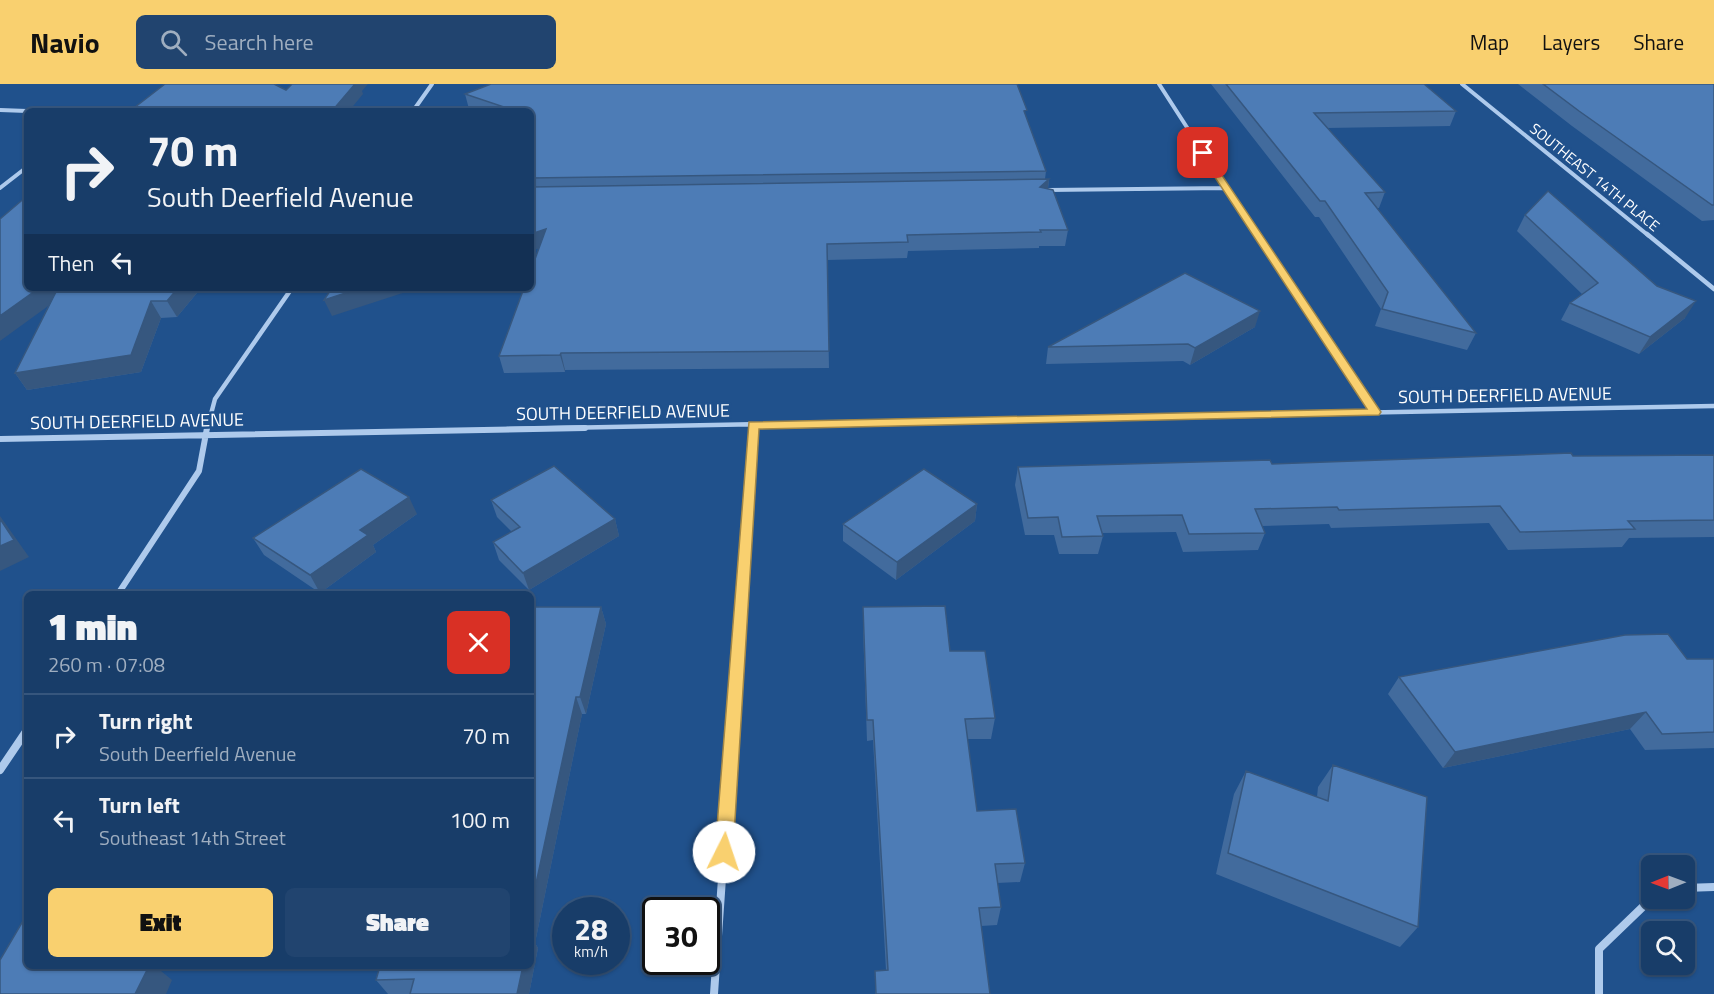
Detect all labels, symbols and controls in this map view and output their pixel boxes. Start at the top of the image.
search box [136,15,556,69]
text: Navio [30,21,100,64]
text: Search here [205,25,314,59]
icon: search [157,26,190,59]
text: Map [1470,26,1509,58]
text: Layers [1542,26,1600,58]
text: Share [1633,26,1684,58]
street label: SOUTHEAST 14TH PLACE [1525,117,1665,237]
text: 70 m [147,118,239,182]
pin [1177,127,1228,178]
icon: right [48,132,126,210]
icon: arrive [1186,136,1219,169]
text: South Deerfield Avenue [147,176,414,217]
text: Then [48,246,94,280]
icon: left [106,246,139,279]
street label: SOUTH DEERFIELD AVENUE [1398,380,1612,410]
street label: SOUTH DEERFIELD AVENUE [516,397,730,427]
street label: SOUTH DEERFIELD AVENUE [30,406,244,436]
text: 1 min [48,599,137,654]
button: close [447,611,510,674]
text: 260 m · 07:08 [48,649,165,680]
text: Turn right [99,704,193,738]
text: 70 m [462,719,510,753]
icon: right [48,720,81,753]
text: South Deerfield Avenue [99,738,296,769]
text: Turn left [99,788,180,822]
text: 100 m [450,803,510,837]
icon: left [48,804,81,837]
position arrow [692,820,756,884]
text: Southeast 14th Street [99,822,286,853]
north arrow [1641,855,1695,909]
map controls [1641,855,1695,975]
button: Exit [48,888,273,957]
button: Share [285,888,510,957]
speed limit sign: 30 [642,897,720,975]
text: 28 [574,906,608,952]
button: search [1641,921,1695,975]
text: km/h [574,940,608,963]

